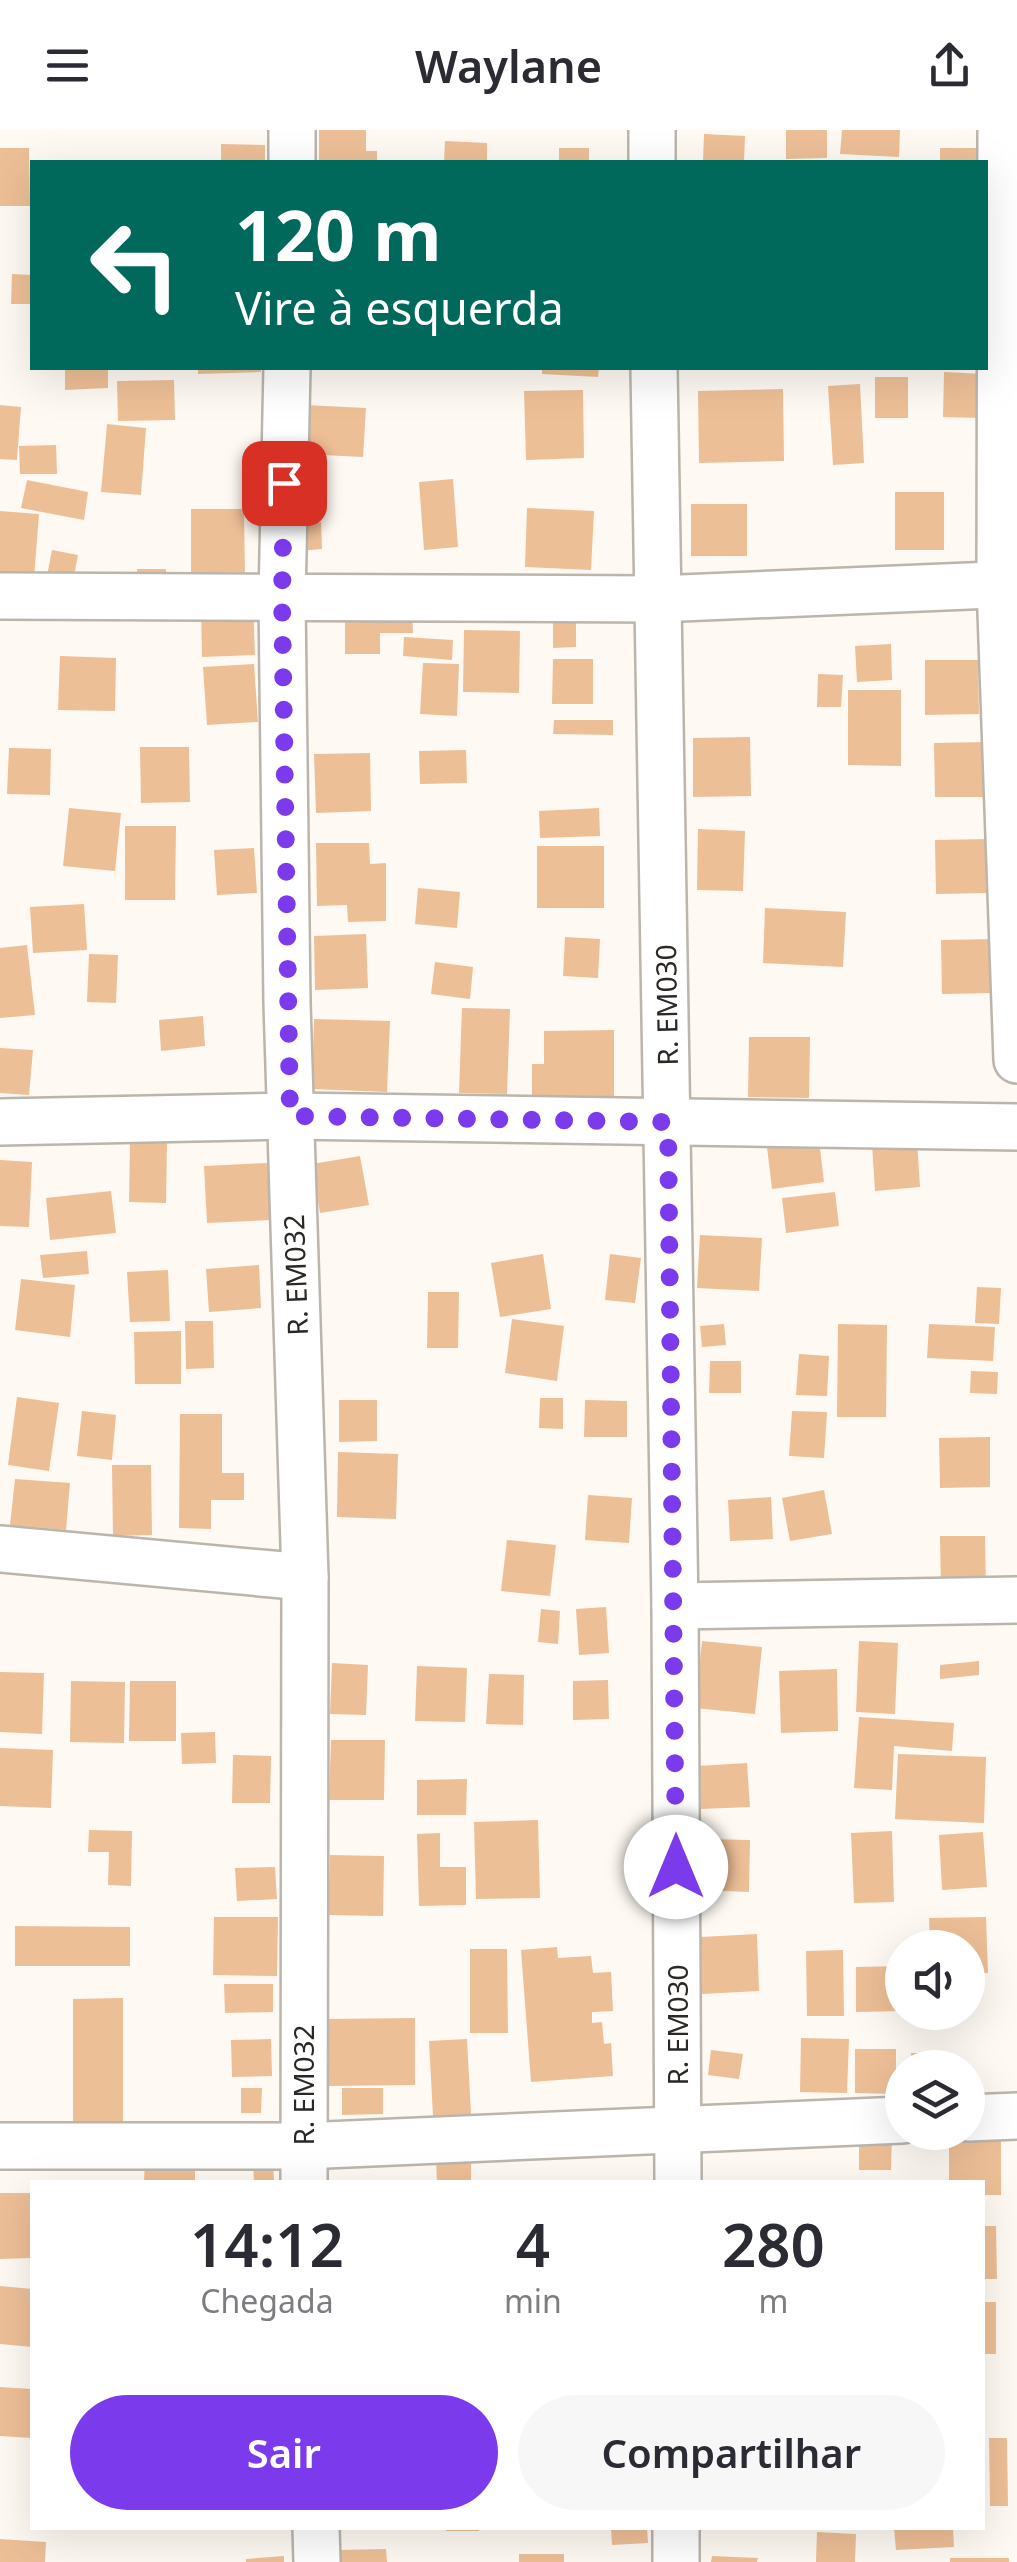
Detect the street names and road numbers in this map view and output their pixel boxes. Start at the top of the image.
street label: R. EM030 [646,944,686,1066]
street label: R. EM032 [274,1214,316,1336]
street label: R. EM030 [658,1964,696,2086]
street label: R. EM032 [284,2024,322,2146]

